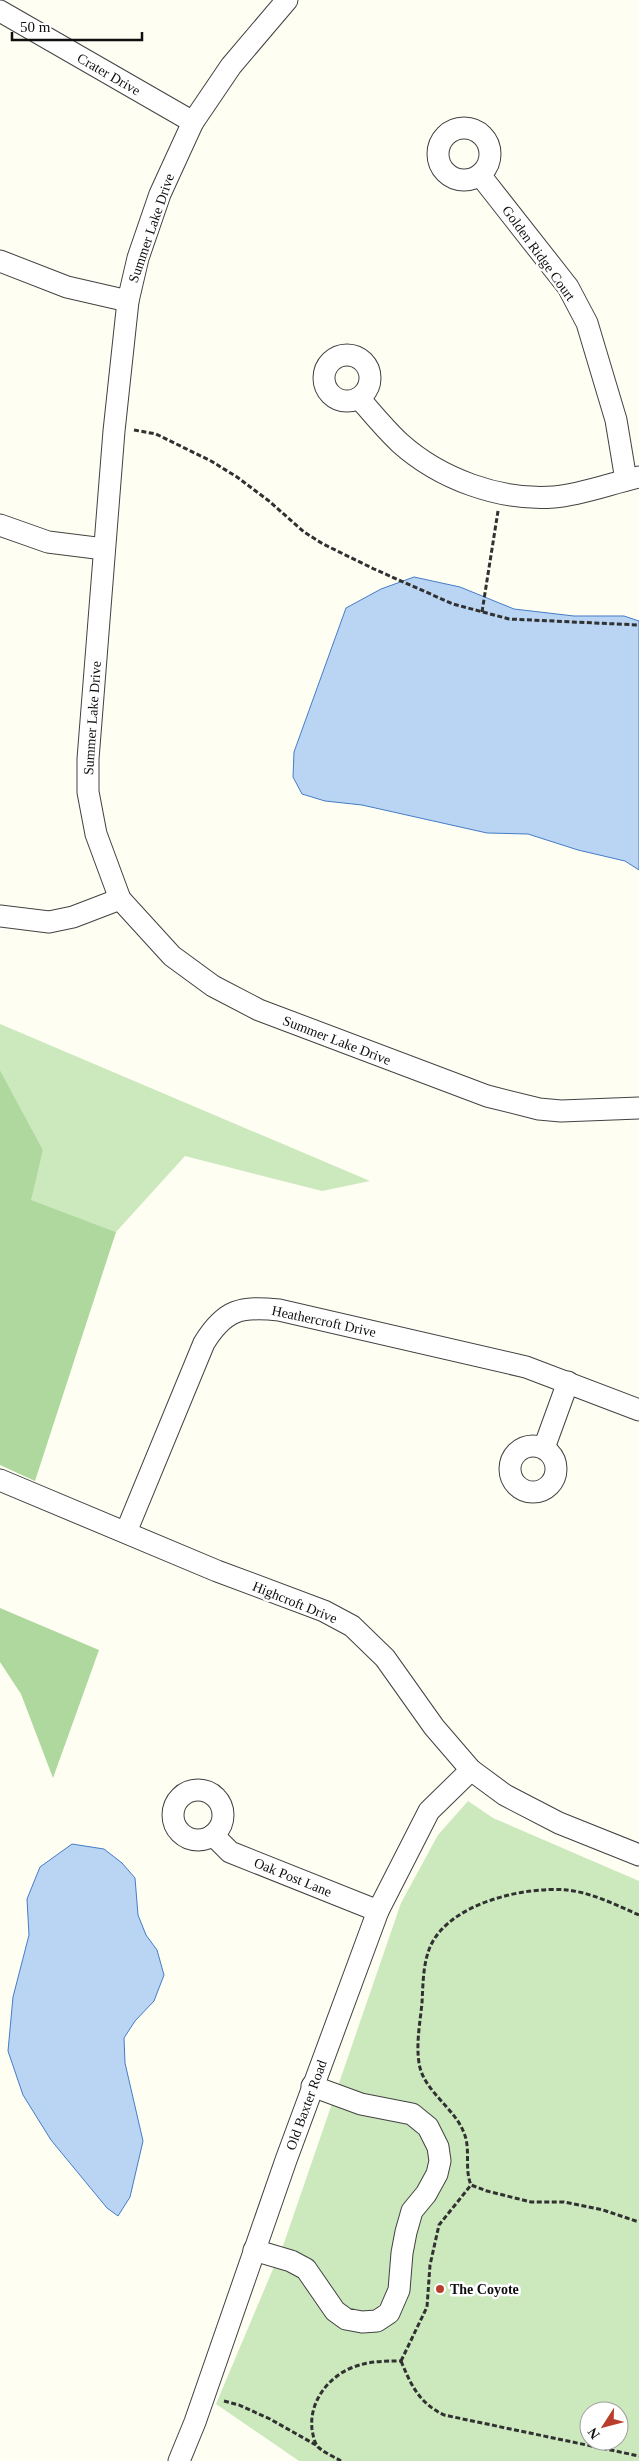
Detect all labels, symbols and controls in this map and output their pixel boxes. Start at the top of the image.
scale bar [12,10,142,42]
text: 50 m [20,19,51,35]
street label: Crater Drive [75,50,143,99]
street label: Summer Lake Drive [126,172,177,285]
street label: Golden Ridge Court [499,203,578,304]
street label: Summer Lake Drive [81,661,104,776]
street label: Summer Lake Drive [281,1013,393,1068]
street label: Heathercroft Drive [270,1303,377,1340]
street label: Highcroft Drive [250,1579,339,1626]
street label: Oak Post Lane [252,1855,334,1900]
street label: Old Baxter Road [283,2058,330,2152]
place label: The Coyote [450,2282,519,2297]
marker: The Coyote [434,2283,446,2295]
north arrow [579,2401,629,2451]
text: N [585,2425,603,2442]

